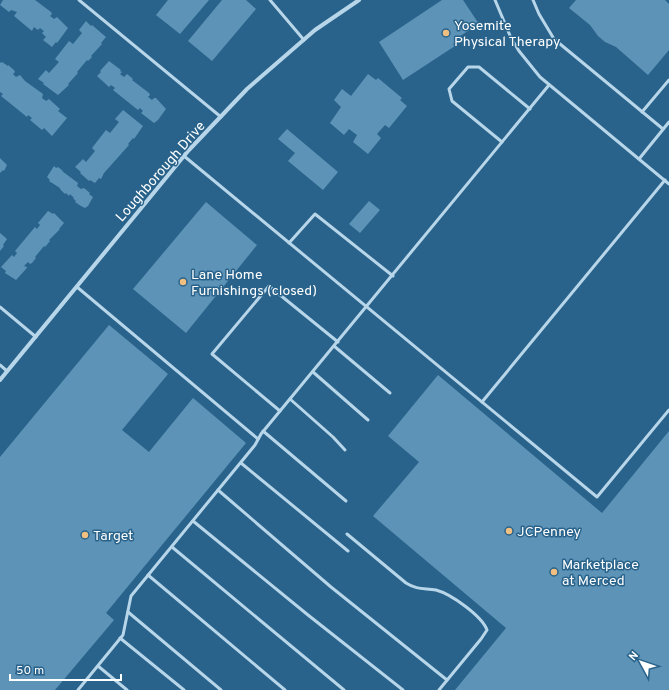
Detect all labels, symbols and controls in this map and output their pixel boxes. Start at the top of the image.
place label: Yosemite Physical Therapy [454,18,560,51]
marker: Yosemite Physical Therapy [441,28,451,38]
street label: Loughborough Drive [113,118,210,226]
place label: Lane Home Furnishings (closed) [191,267,317,300]
marker: Lane Home Furnishings (closed) [178,277,188,287]
place label: JCPenney [517,524,581,541]
marker: JCPenney [504,526,514,536]
place label: Target [93,528,133,545]
marker: Target [80,530,90,540]
place label: Marketplace at Merced [562,557,639,590]
marker: Marketplace at Merced [549,567,559,577]
north arrow [621,642,661,682]
text: N [626,649,642,664]
scale bar [10,656,121,682]
text: 50 m [16,663,44,679]

